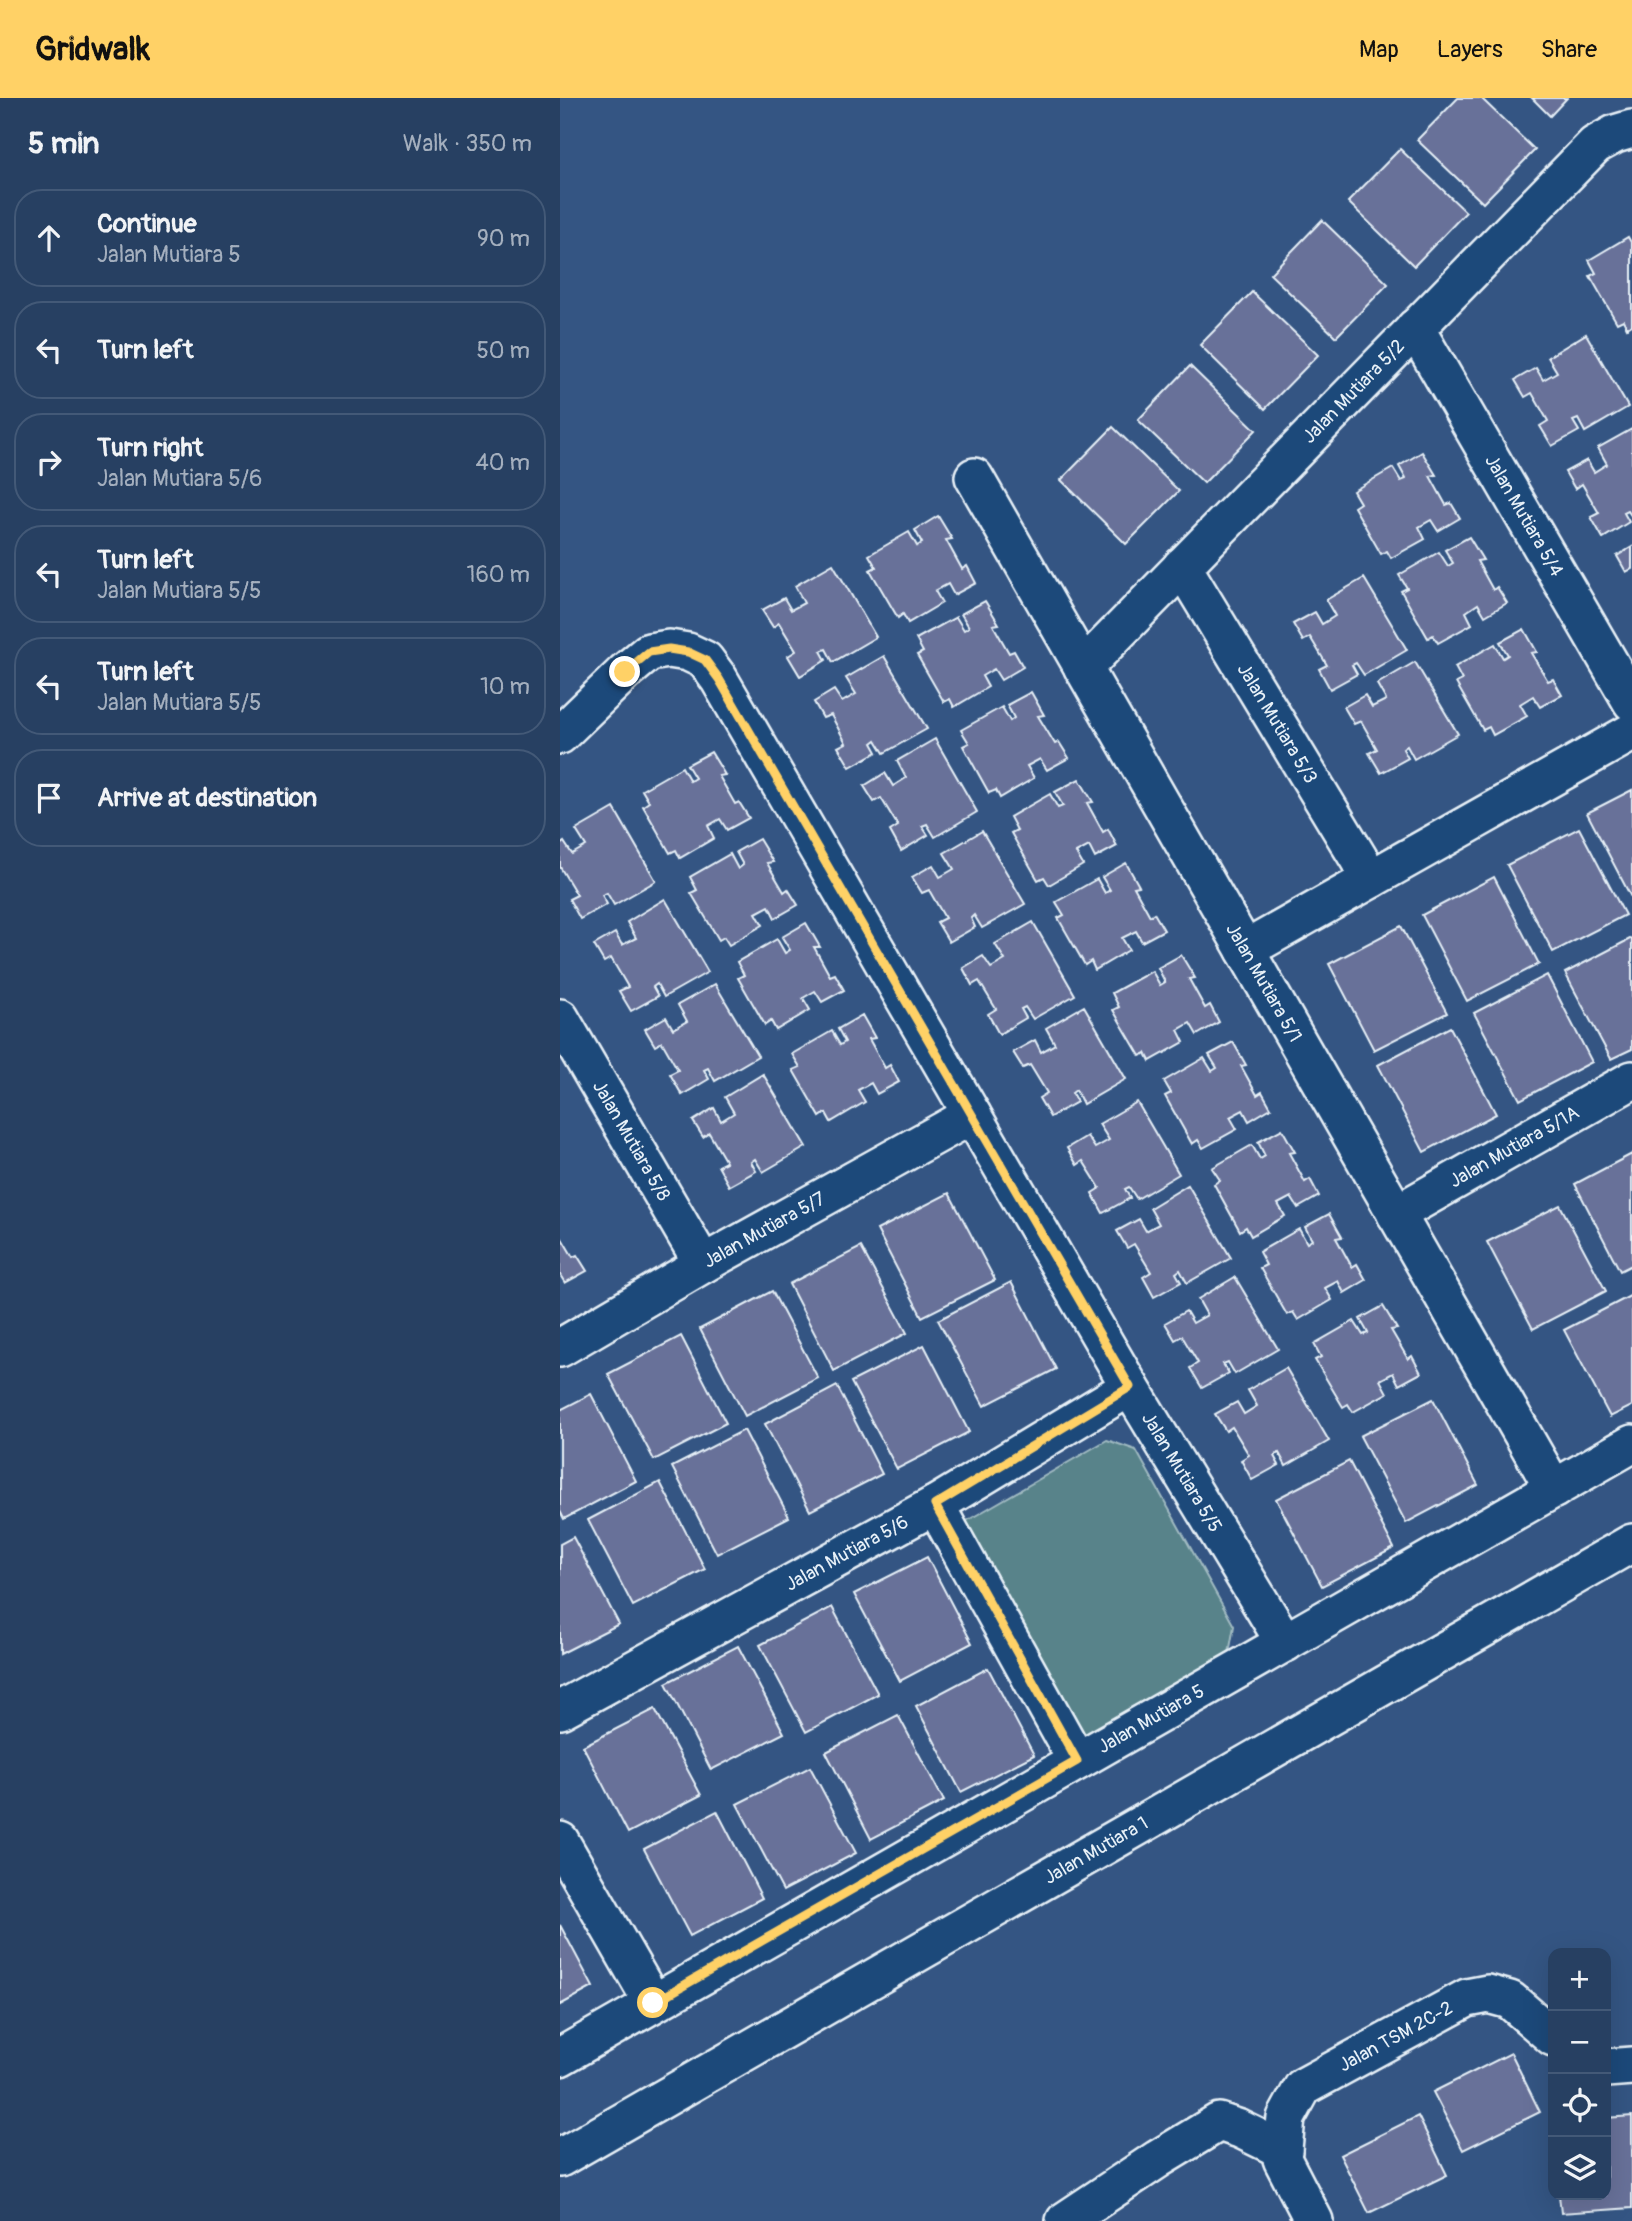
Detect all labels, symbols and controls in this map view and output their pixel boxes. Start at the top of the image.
text: Gridwalk [35,29,150,70]
text: Map [1359,35,1399,64]
text: Layers [1437,35,1503,64]
text: Share [1541,35,1597,64]
text: 5 min [28,125,99,162]
text: Walk · 350 m [403,129,532,158]
text: Continue [97,208,197,240]
icon: ahead [30,219,68,257]
text: 90 m [477,224,530,253]
text: Jalan Mutiara 5 [97,240,241,269]
icon: left [30,331,68,369]
text: Turn left [97,334,193,366]
street label: Jalan Mutiara 5/2 [1297,334,1410,449]
text: 50 m [476,336,530,365]
text: Turn right [97,432,203,464]
icon: right [30,443,68,481]
text: 40 m [476,448,530,477]
street label: Jalan Mutiara 5/4 [1479,451,1569,581]
text: Jalan Mutiara 5/6 [97,464,262,493]
text: Turn left [97,544,193,576]
icon: left [30,555,68,593]
text: 160 m [466,560,530,589]
text: Jalan Mutiara 5/5 [97,576,261,605]
text: Turn left [97,656,193,688]
route end [609,656,640,687]
street label: Jalan Mutiara 5/3 [1232,659,1323,788]
icon: left [30,667,68,705]
text: 10 m [480,672,530,701]
text: Jalan Mutiara 5/5 [97,688,261,717]
icon: arrive [30,779,68,817]
text: Arrive at destination [97,782,317,814]
street label: Jalan Mutiara 5/1 [1220,919,1307,1047]
street label: Jalan Mutiara 5/8 [587,1076,676,1205]
street label: Jalan Mutiara 5/1A [1445,1100,1583,1193]
street label: Jalan Mutiara 5/7 [699,1187,830,1273]
street label: Jalan Mutiara 5/5 [1136,1408,1227,1537]
street label: Jalan Mutiara 5/6 [781,1510,913,1596]
street label: Jalan Mutiara 5 [1094,1679,1209,1759]
street label: Jalan Mutiara 1 [1040,1811,1152,1890]
map controls [1548,1948,1611,2200]
button: + [1548,1948,1611,2011]
route start [637,1987,668,2018]
street label: Jalan TSM 2C-2 [1335,1996,1457,2077]
button: − [1548,2011,1611,2074]
button: locate [1548,2074,1611,2137]
button: layers [1548,2137,1611,2200]

